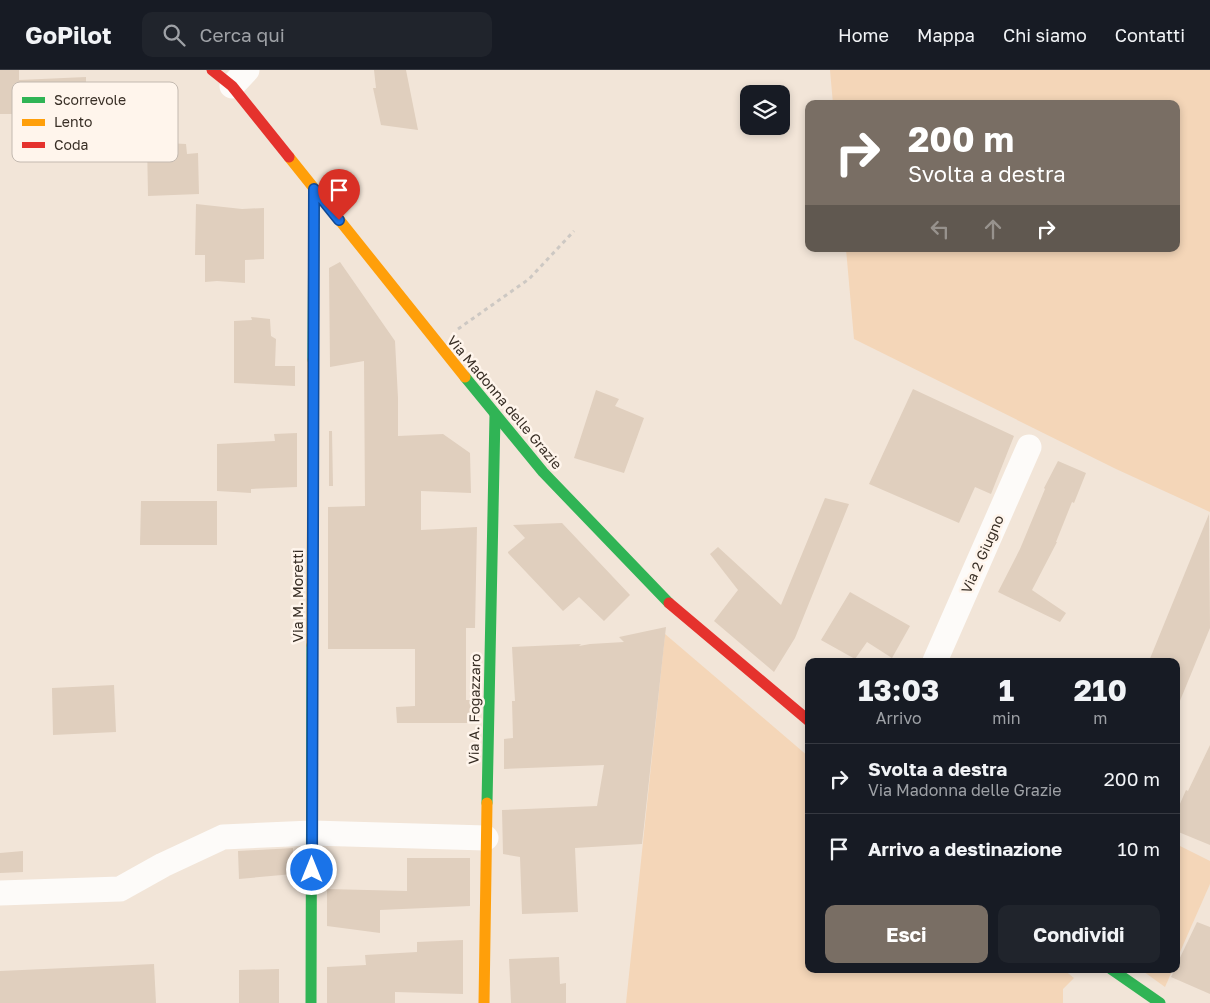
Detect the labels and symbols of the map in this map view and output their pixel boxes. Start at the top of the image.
legend [12,82,178,162]
text: Scorrevole [54,91,126,108]
text: Lento [54,113,92,130]
text: Coda [54,136,88,153]
pin [318,169,360,220]
street label: Via Madonna delle Grazie [444,332,566,472]
street label: Via 2 Giugno [957,512,1007,596]
street label: Via M. Moretti [289,550,306,642]
street label: Via A. Fogazzaro [465,653,483,765]
position arrow [285,843,337,895]

